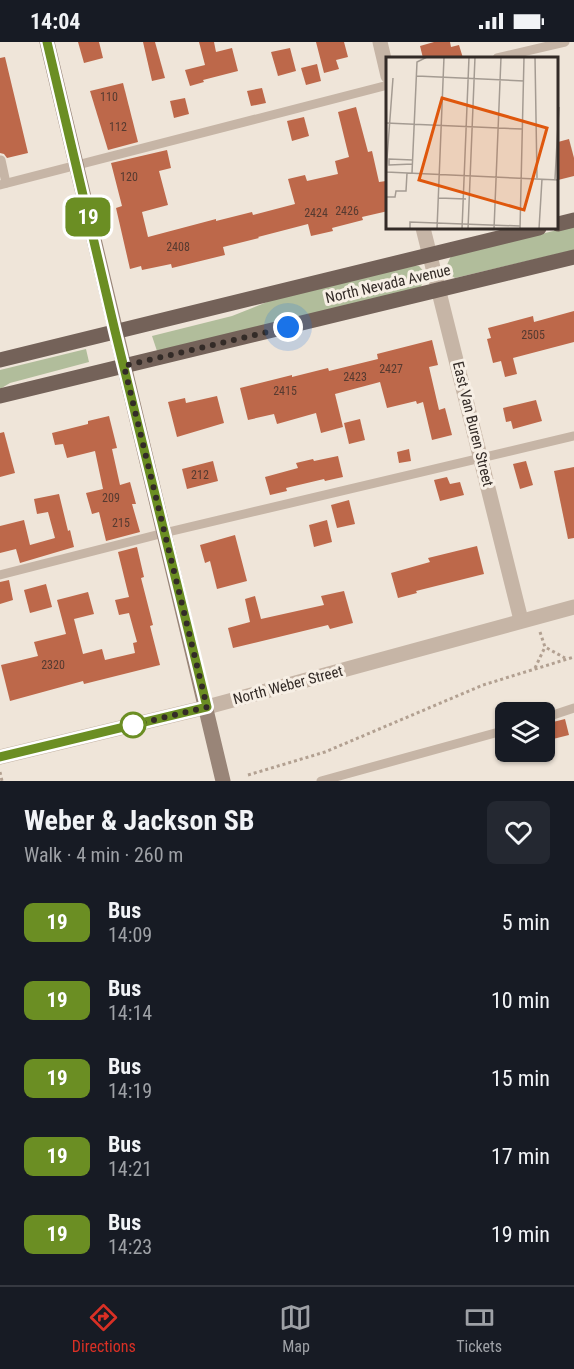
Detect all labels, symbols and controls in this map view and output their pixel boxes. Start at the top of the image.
text: 14:04 [30,9,81,34]
inset map [386,57,559,230]
house number: 110 [100,90,118,104]
house number: 112 [109,120,127,134]
house number: 120 [120,170,138,184]
line badge: 19 [61,198,115,237]
house number: 2426 [335,204,359,218]
text: 19 [77,205,99,229]
house number: 2424 [304,206,328,220]
house number: 2408 [166,240,190,254]
street label: North Nevada Avenue [324,261,452,307]
your location [273,312,303,342]
house number: 2505 [521,328,545,342]
street label: East Van Buren Street [449,360,497,488]
house number: 2427 [379,362,403,376]
house number: 2423 [343,370,367,384]
house number: 2415 [273,384,297,398]
house number: 212 [191,468,209,482]
house number: 209 [102,491,120,505]
house number: 215 [112,516,130,530]
house number: 2320 [41,658,65,672]
street label: North Weber Street [231,662,345,708]
map controls [495,702,555,762]
button: layers [495,702,555,762]
unlabelled marker [120,712,146,738]
button: heart [487,801,550,864]
text: Weber & Jackson SB [24,804,254,837]
text: Walk · 4 min · 260 m [24,843,183,867]
text: Bus [108,898,141,923]
text: 19 [46,910,68,934]
text: 5 min [502,910,550,935]
text: 14:09 [108,923,152,947]
text: Bus [108,976,141,1001]
text: 19 [46,988,68,1012]
text: 10 min [491,988,550,1013]
text: 14:14 [108,1001,152,1025]
text: Bus [108,1054,141,1079]
text: 19 [46,1066,68,1090]
text: 15 min [491,1066,550,1091]
text: 14:19 [108,1079,152,1103]
text: Bus [108,1132,141,1157]
text: 19 [46,1144,68,1168]
text: 17 min [491,1144,550,1169]
text: 14:21 [108,1157,152,1181]
text: Bus [108,1210,141,1235]
text: 19 [46,1222,68,1246]
text: 19 min [491,1222,550,1247]
text: 14:23 [108,1235,152,1259]
tab: Directions [72,1301,136,1356]
tab: Map [279,1301,312,1356]
tab: Tickets [456,1301,502,1356]

